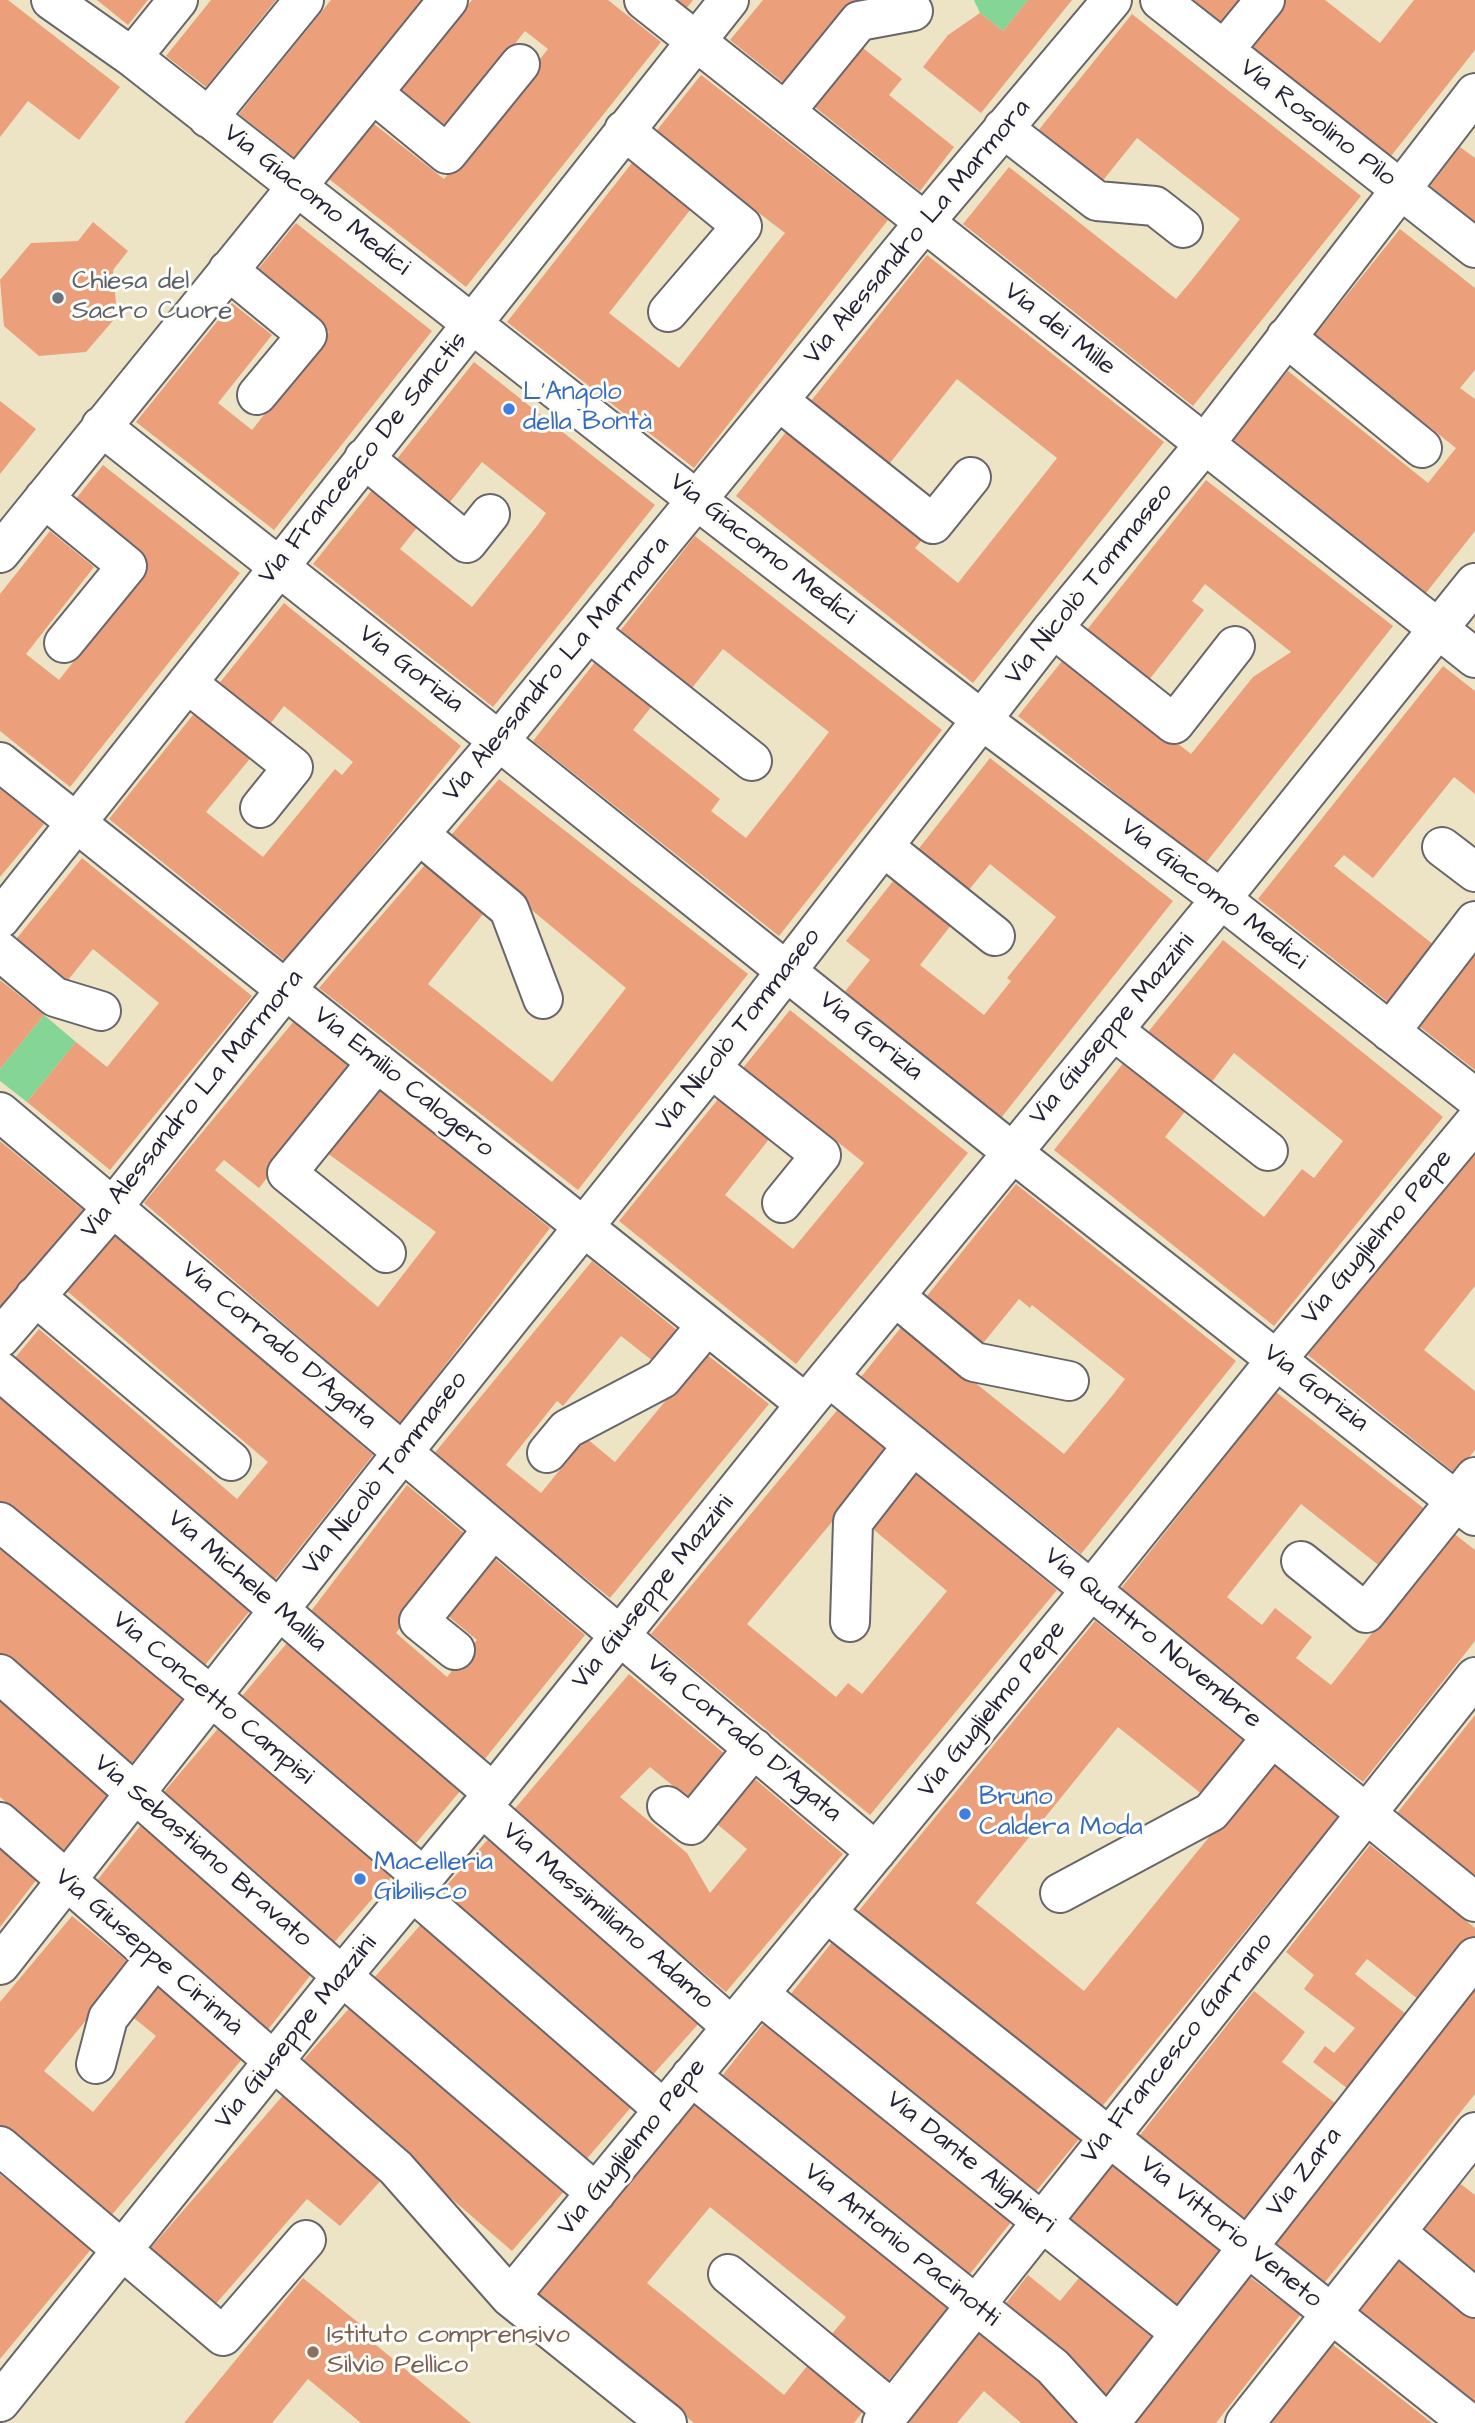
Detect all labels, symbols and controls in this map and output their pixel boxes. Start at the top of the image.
street label: Via Rosolino Pilo [1233,53,1401,195]
street label: Via Alessandro La Marmora [798,94,1038,372]
street label: Via Giacomo Medici [216,118,416,284]
place label: Chiesa del Sacro Cuore [72,267,232,328]
street label: Via dei Mille [997,277,1121,383]
marker: Chiesa del Sacro Cuore [50,290,66,306]
street label: Via Francesco De Sanctis [253,326,475,592]
place label: L'Angolo della Bontà [523,378,652,440]
marker: L'Angolo della Bontà [501,401,517,417]
street label: Via Giacomo Medici [662,467,862,633]
street label: Via Nicolò Tommaseo [999,478,1181,692]
street label: Via Alessandro La Marmora [437,531,677,809]
street label: Via Gorizia [351,619,469,721]
street label: Via Giacomo Medici [1113,812,1313,978]
street label: Via Nicolò Tommaseo [650,923,828,1139]
street label: Via Giuseppe Mazzini [1024,928,1202,1132]
street label: Via Alessandro La Marmora [75,964,311,1246]
street label: Via Gorizia [812,986,928,1088]
street label: Via Emilio Calogero [306,1001,500,1165]
street label: Via Guglielmo Pepe [1296,1144,1460,1332]
street label: Via Corrado D'Agata [174,1255,382,1437]
street label: Via Gorizia [1256,1338,1374,1440]
street label: Via Nicolò Tommaseo [297,1366,475,1582]
street label: Via Giuseppe Mazzini [566,1490,742,1696]
street label: Via Michele Mallia [160,1504,332,1660]
street label: Via Quattro Novembre [1037,1542,1267,1736]
street label: Via Concetto Campisi [105,1605,319,1793]
street label: Via Guglielmo Pepe [912,1615,1074,1805]
street label: Via Corrado D'Agata [639,1648,847,1830]
street label: Via Sebastiano Bravato [86,1749,318,1955]
place label: Bruno Caldera Moda [979,1783,1143,1844]
marker: Bruno Caldera Moda [957,1806,973,1822]
street label: Via Massimiliano Adamo [495,1817,719,2017]
place label: Macelleria Gibilisco [374,1848,493,1910]
street label: Via Giuseppe Cirinnà [47,1863,249,2043]
marker: Macelleria Gibilisco [352,1871,368,1887]
street label: Via Francesco Garrano [1075,1927,1281,2171]
street label: Via Giuseppe Mazzini [209,1930,385,2136]
street label: Via Guglielmo Pepe [552,2053,714,2243]
street label: Via Dante Alighieri [879,2085,1061,2241]
street label: Via Zara [1260,2122,1350,2224]
street label: Via Vittorio Veneto [1133,2150,1327,2316]
street label: Via Antonio Pacinotti [797,2157,1005,2335]
place label: Istituto comprensivo Silvio Pellico [327,2321,570,2382]
marker: Istituto comprensivo Silvio Pellico [305,2344,321,2360]

